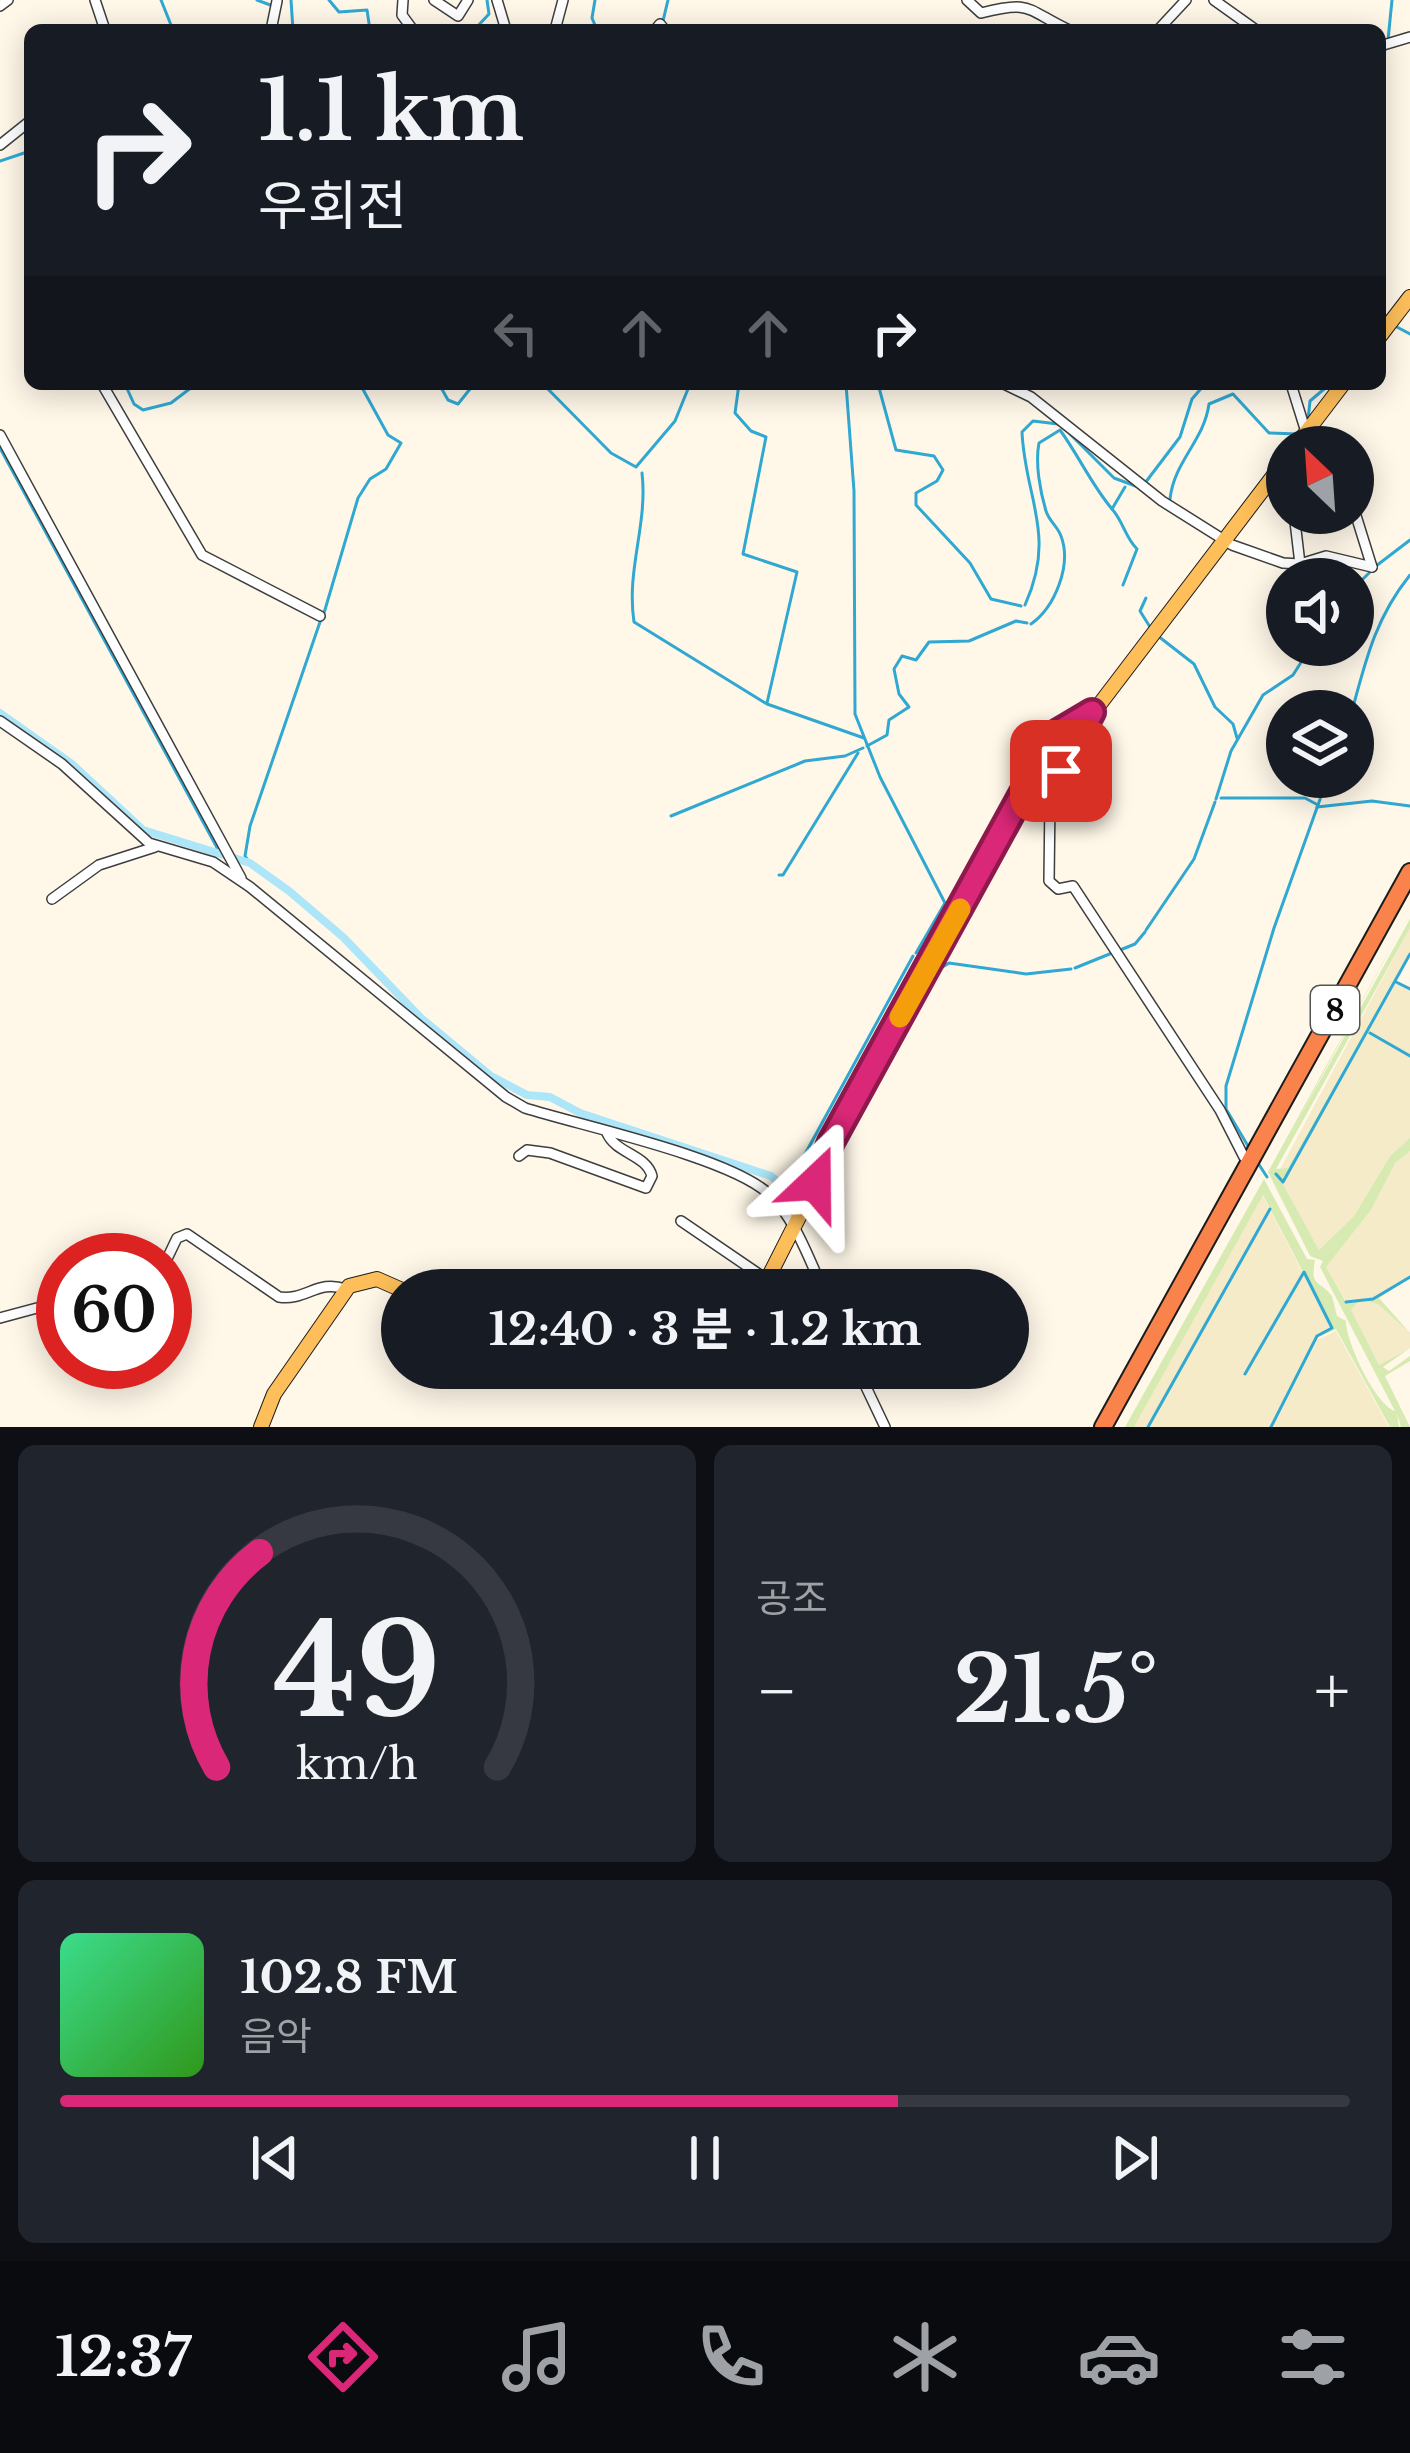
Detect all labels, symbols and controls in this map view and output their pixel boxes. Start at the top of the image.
text: 1.1 km [258,59,524,163]
icon: right [60,72,216,228]
text: 우회전 [258,173,407,240]
icon: left [483,300,549,366]
icon: ahead [609,300,675,366]
icon: ahead [735,300,801,366]
icon: right [861,300,927,366]
north arrow [1266,426,1374,534]
map controls [1266,426,1374,798]
button: sound [1266,558,1374,666]
button: layers [1266,690,1374,798]
pin [1010,720,1112,822]
icon: arrive [1028,738,1094,804]
road number: 8 [1311,986,1359,1034]
position arrow [752,1120,878,1246]
speed limit sign: 60 [36,1233,192,1389]
text: 12:40 · 3 분 · 1.2 km [489,1301,922,1357]
text: 공조 [756,1574,828,1623]
text: 49 [274,1595,440,1750]
text: 21.5° [953,1635,1158,1746]
text: − [756,1650,798,1732]
text: + [1314,1650,1350,1732]
text: km/h [296,1736,418,1790]
text: 102.8 FM [240,1949,458,2005]
text: 음악 [240,2012,312,2061]
icon: previous [242,2125,308,2191]
icon: pause [672,2125,738,2191]
icon: next [1102,2125,1168,2191]
icon: directions [301,2315,385,2399]
icon: music [495,2315,579,2399]
icon: phone [689,2315,773,2399]
icon: climate [883,2315,967,2399]
icon: car [1077,2315,1161,2399]
icon: filters [1271,2315,1355,2399]
text: 12:37 [55,2324,191,2391]

